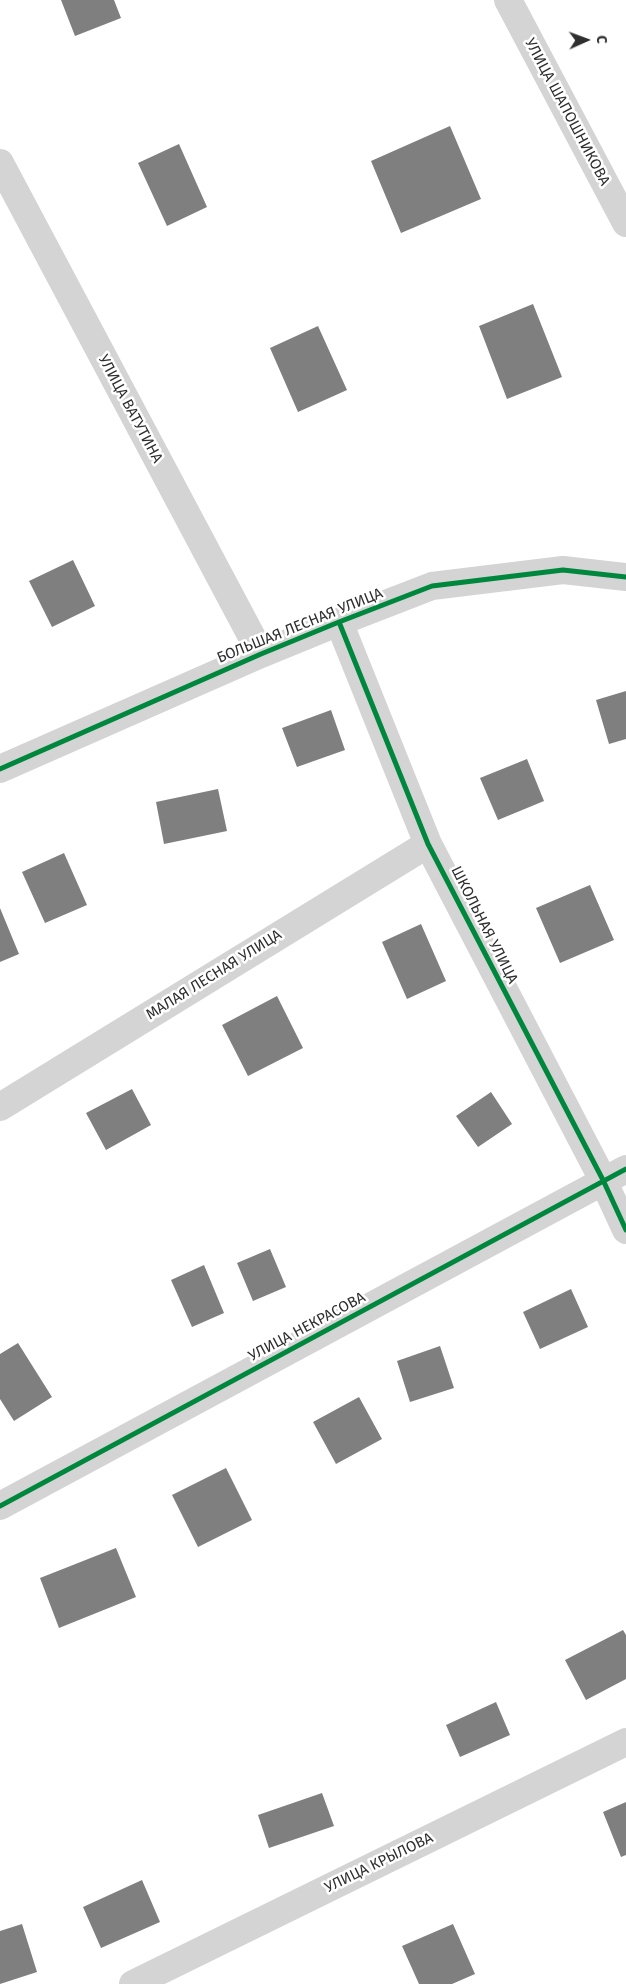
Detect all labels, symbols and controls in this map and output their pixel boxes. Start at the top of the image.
north arrow [561,15,611,65]
street label: УЛИЦА ШАПОШНИКОВА [520,35,614,189]
text: С [593,35,610,44]
street label: УЛИЦА ВАТУТИНА [94,352,166,466]
street label: БОЛЬШАЯ ЛЕСНАЯ УЛИЦА [214,584,386,668]
street label: ШКОЛЬНАЯ УЛИЦА [447,863,521,987]
street label: МАЛАЯ ЛЕСНАЯ УЛИЦА [143,926,285,1024]
street label: УЛИЦА НЕКРАСОВА [245,1289,369,1365]
street label: УЛИЦА КРЫЛОВА [322,1829,436,1897]

